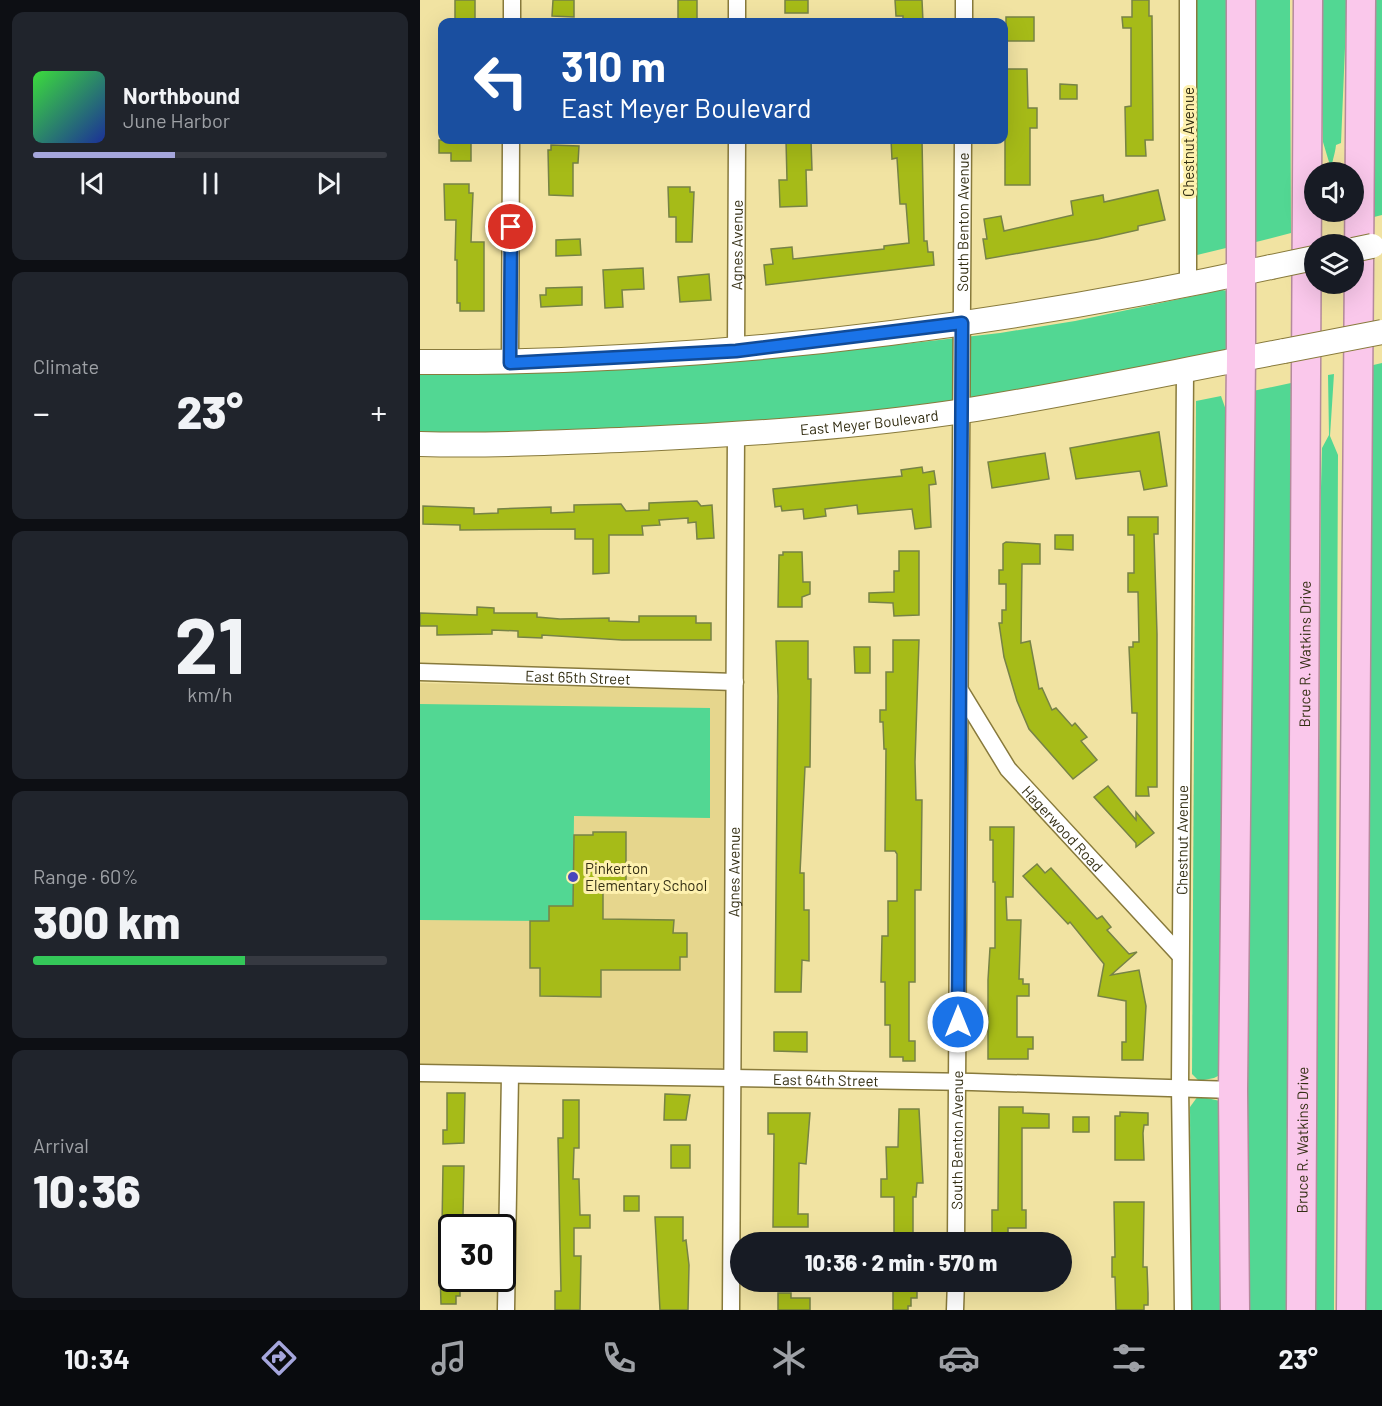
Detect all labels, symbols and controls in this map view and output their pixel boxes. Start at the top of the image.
text: 310 m [561,40,666,90]
icon: left [462,42,540,120]
text: Northbound [123,82,240,108]
street label: Chestnut Avenue [1179,87,1197,197]
text: East Meyer Boulevard [561,91,811,123]
text: June Harbor [123,108,230,132]
street label: South Benton Avenue [953,152,972,292]
map controls [1304,162,1364,294]
button: sound [1304,162,1364,222]
icon: previous [76,167,109,200]
icon: pause [194,167,227,200]
icon: next [312,167,345,200]
street label: Agnes Avenue [727,200,746,290]
pin [485,201,536,252]
icon: arrive [494,210,527,243]
button: layers [1304,234,1364,294]
text: Climate [33,354,99,378]
text: 23° [177,384,243,438]
text: − [33,392,50,432]
text: + [370,392,387,432]
street label: East Meyer Boulevard [799,406,940,438]
street label: Bruce R. Watkins Drive [1295,581,1314,727]
text: 21 [175,596,245,690]
street label: East 65th Street [525,666,631,688]
text: km/h [187,682,233,706]
street label: Hagerwood Road [1019,782,1107,875]
street label: Chestnut Avenue [1172,785,1191,895]
street label: Agnes Avenue [724,827,743,917]
place label: Pinkerton Elementary School [585,859,707,894]
text: Range · 60% [33,864,138,888]
marker: Pinkerton Elementary School [566,870,580,884]
text: 300 km [33,894,180,948]
position arrow [926,990,990,1054]
street label: Bruce R. Watkins Drive [1293,1067,1311,1213]
street label: East 64th Street [773,1070,879,1089]
street label: South Benton Avenue [947,1070,966,1210]
text: Arrival [33,1133,89,1157]
text: 10:36 [33,1163,141,1217]
speed limit sign: 30 [438,1214,516,1292]
text: 10:36 · 2 min · 570 m [805,1249,997,1275]
icon: directions [258,1337,300,1379]
icon: music [428,1337,470,1379]
icon: phone [598,1337,640,1379]
icon: climate [768,1337,810,1379]
icon: car [938,1337,980,1379]
icon: filters [1108,1337,1150,1379]
text: 10:34 [64,1342,130,1374]
text: 23° [1278,1342,1318,1374]

